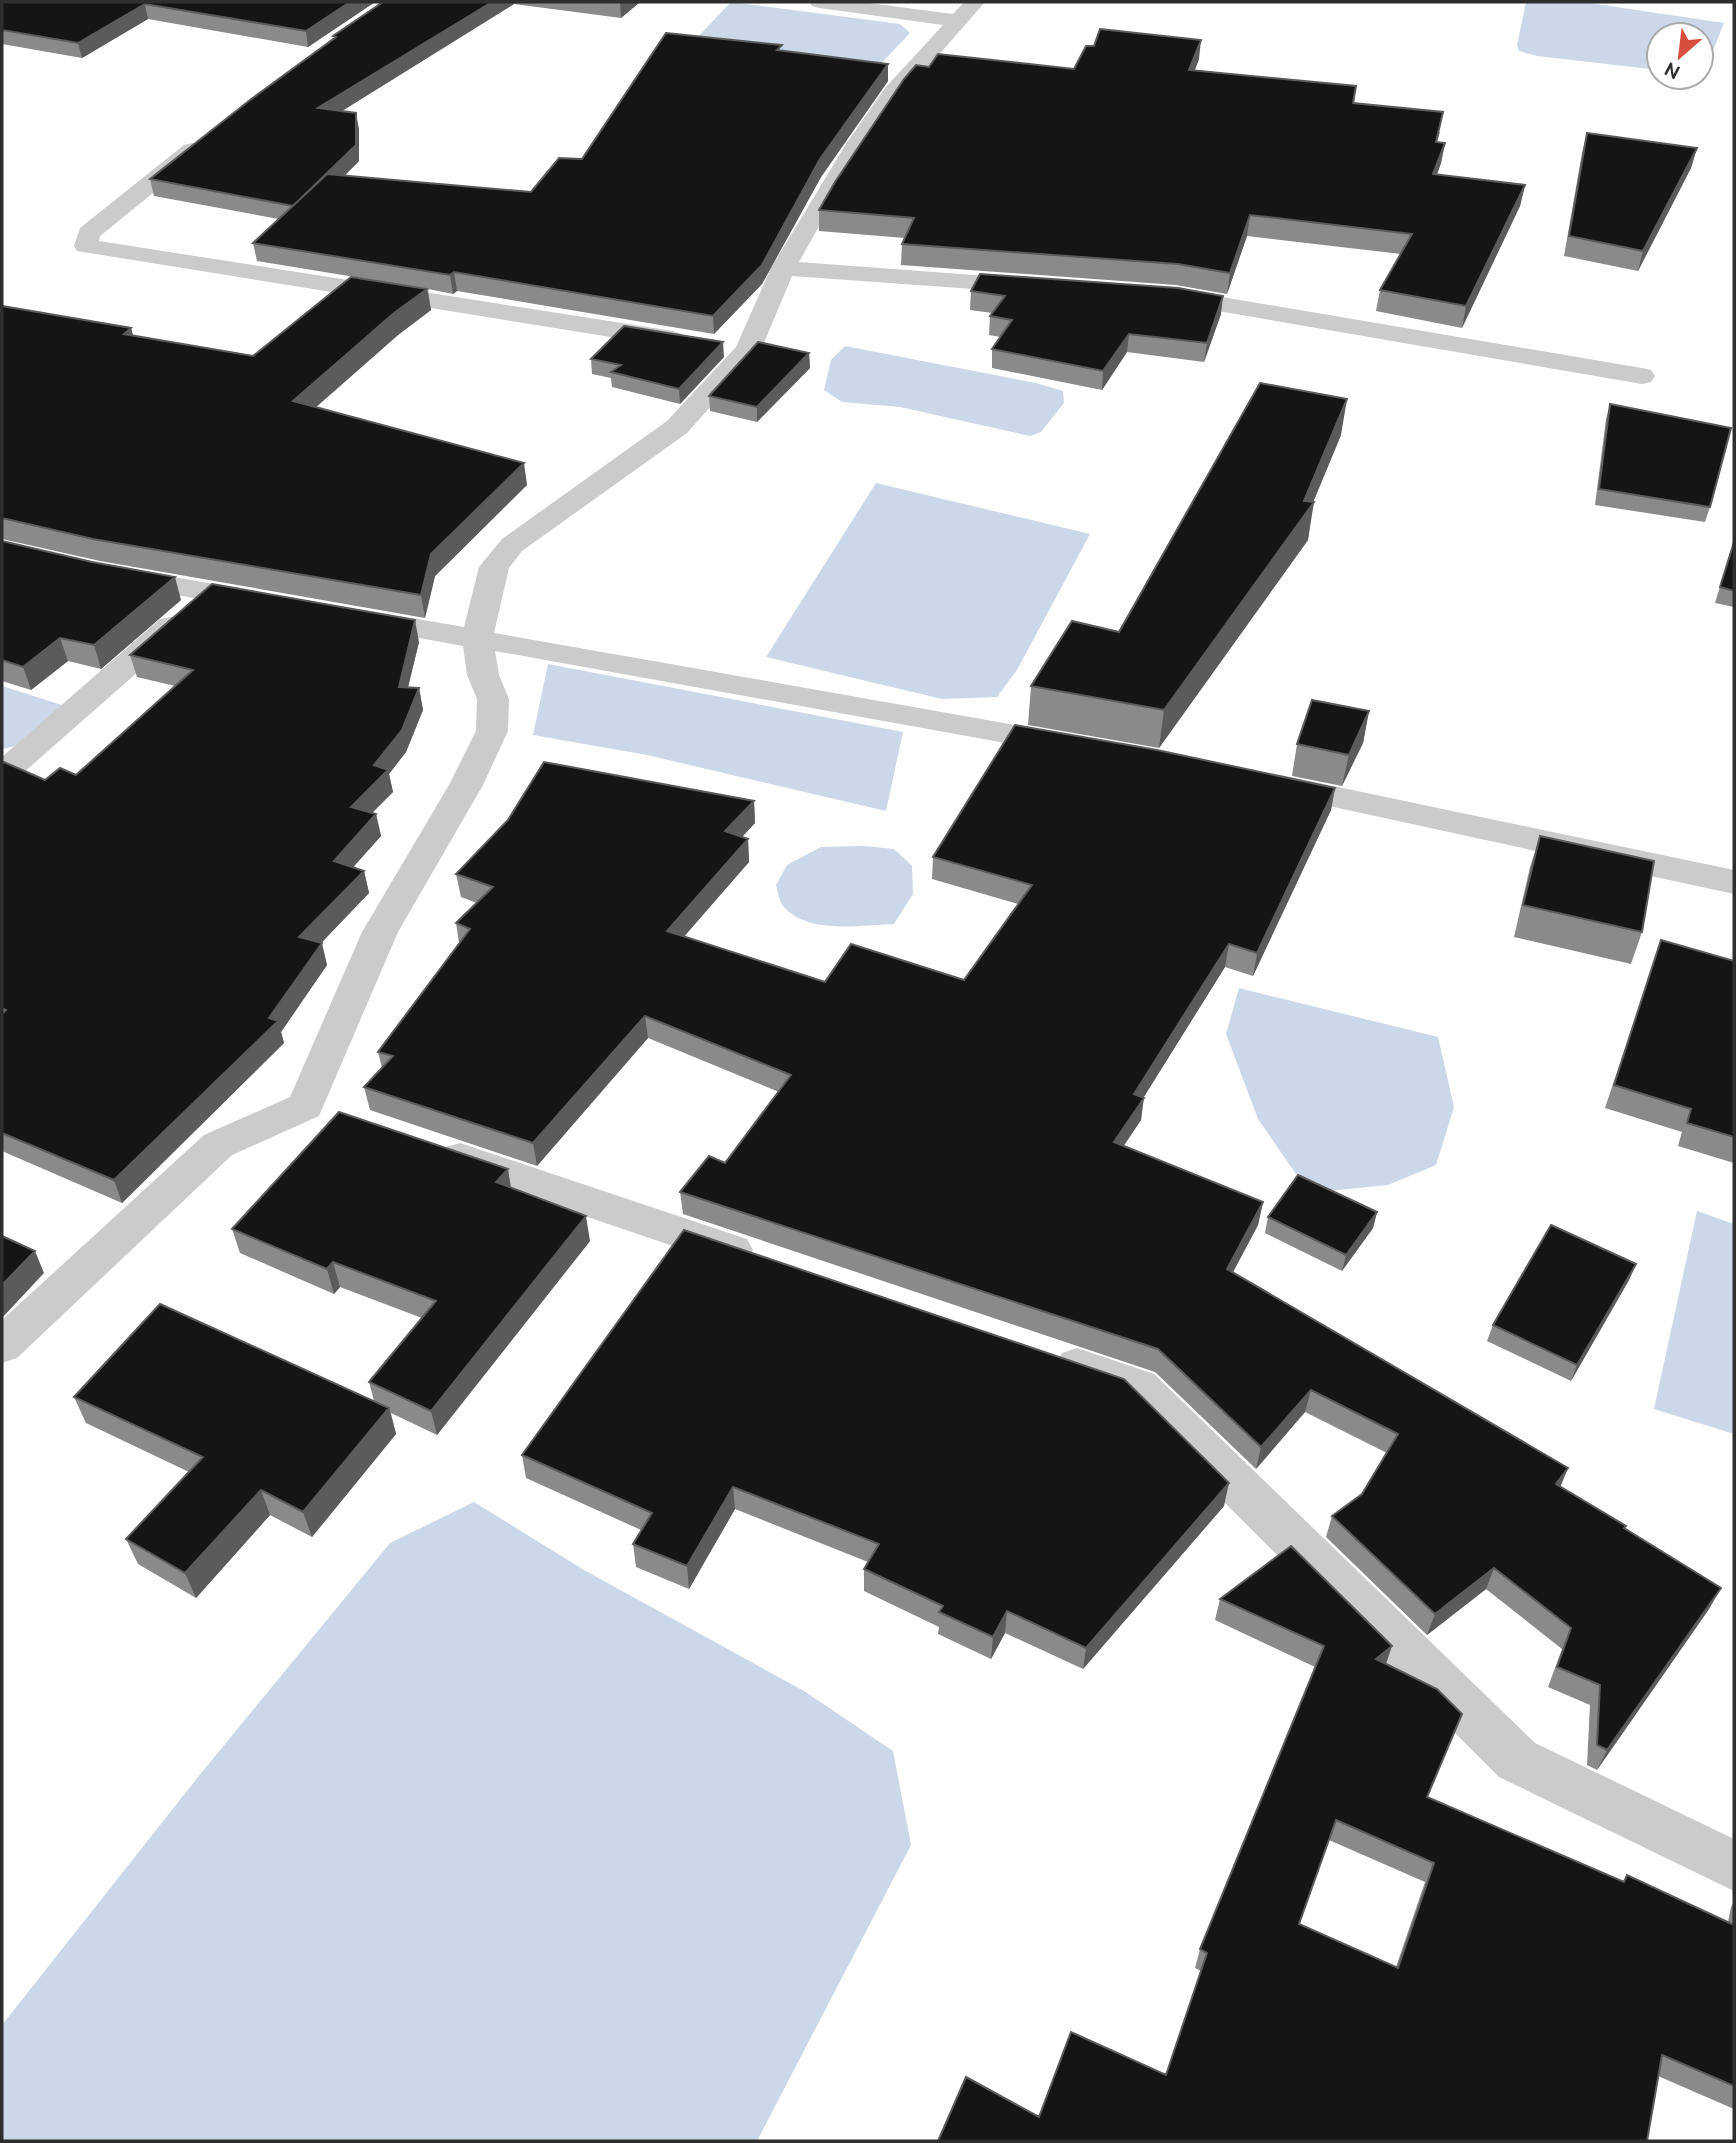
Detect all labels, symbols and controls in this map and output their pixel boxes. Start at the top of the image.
north arrow [1645,21,1715,91]
text: N [1661,58,1683,84]

